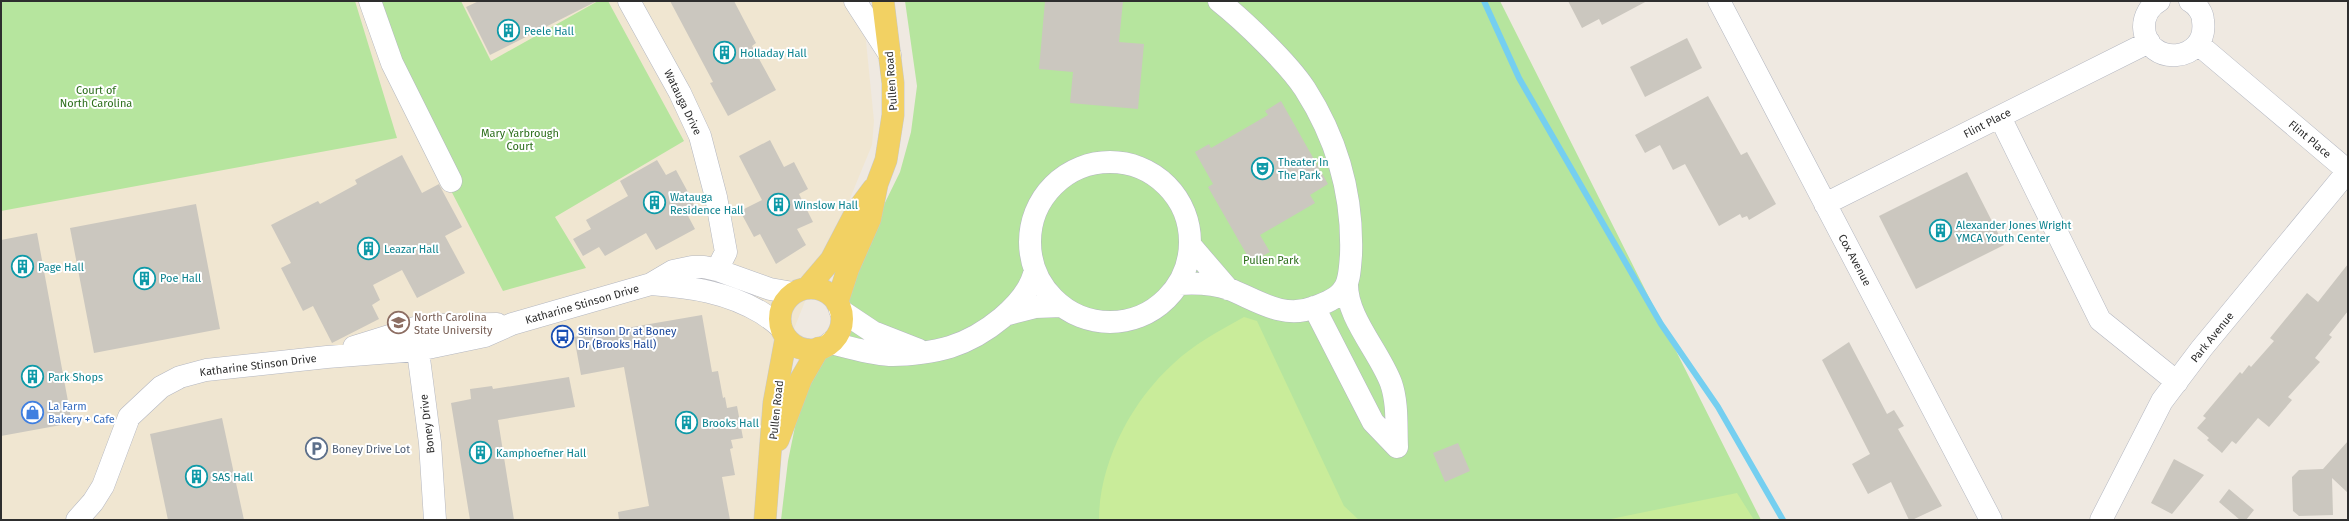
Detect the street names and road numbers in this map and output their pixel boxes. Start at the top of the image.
street label: Pullen Road [883,51,900,111]
street label: Watauga Drive [661,67,704,137]
street label: Flint Place [1961,106,2013,141]
street label: Flint Place [2286,118,2334,161]
street label: Cox Avenue [1835,232,1874,288]
street label: Katharine Stinson Drive [524,282,641,327]
street label: Park Avenue [2188,309,2237,365]
street label: Katharine Stinson Drive [199,352,317,379]
street label: Pullen Road [767,380,786,440]
street label: Boney Drive [417,394,438,454]

